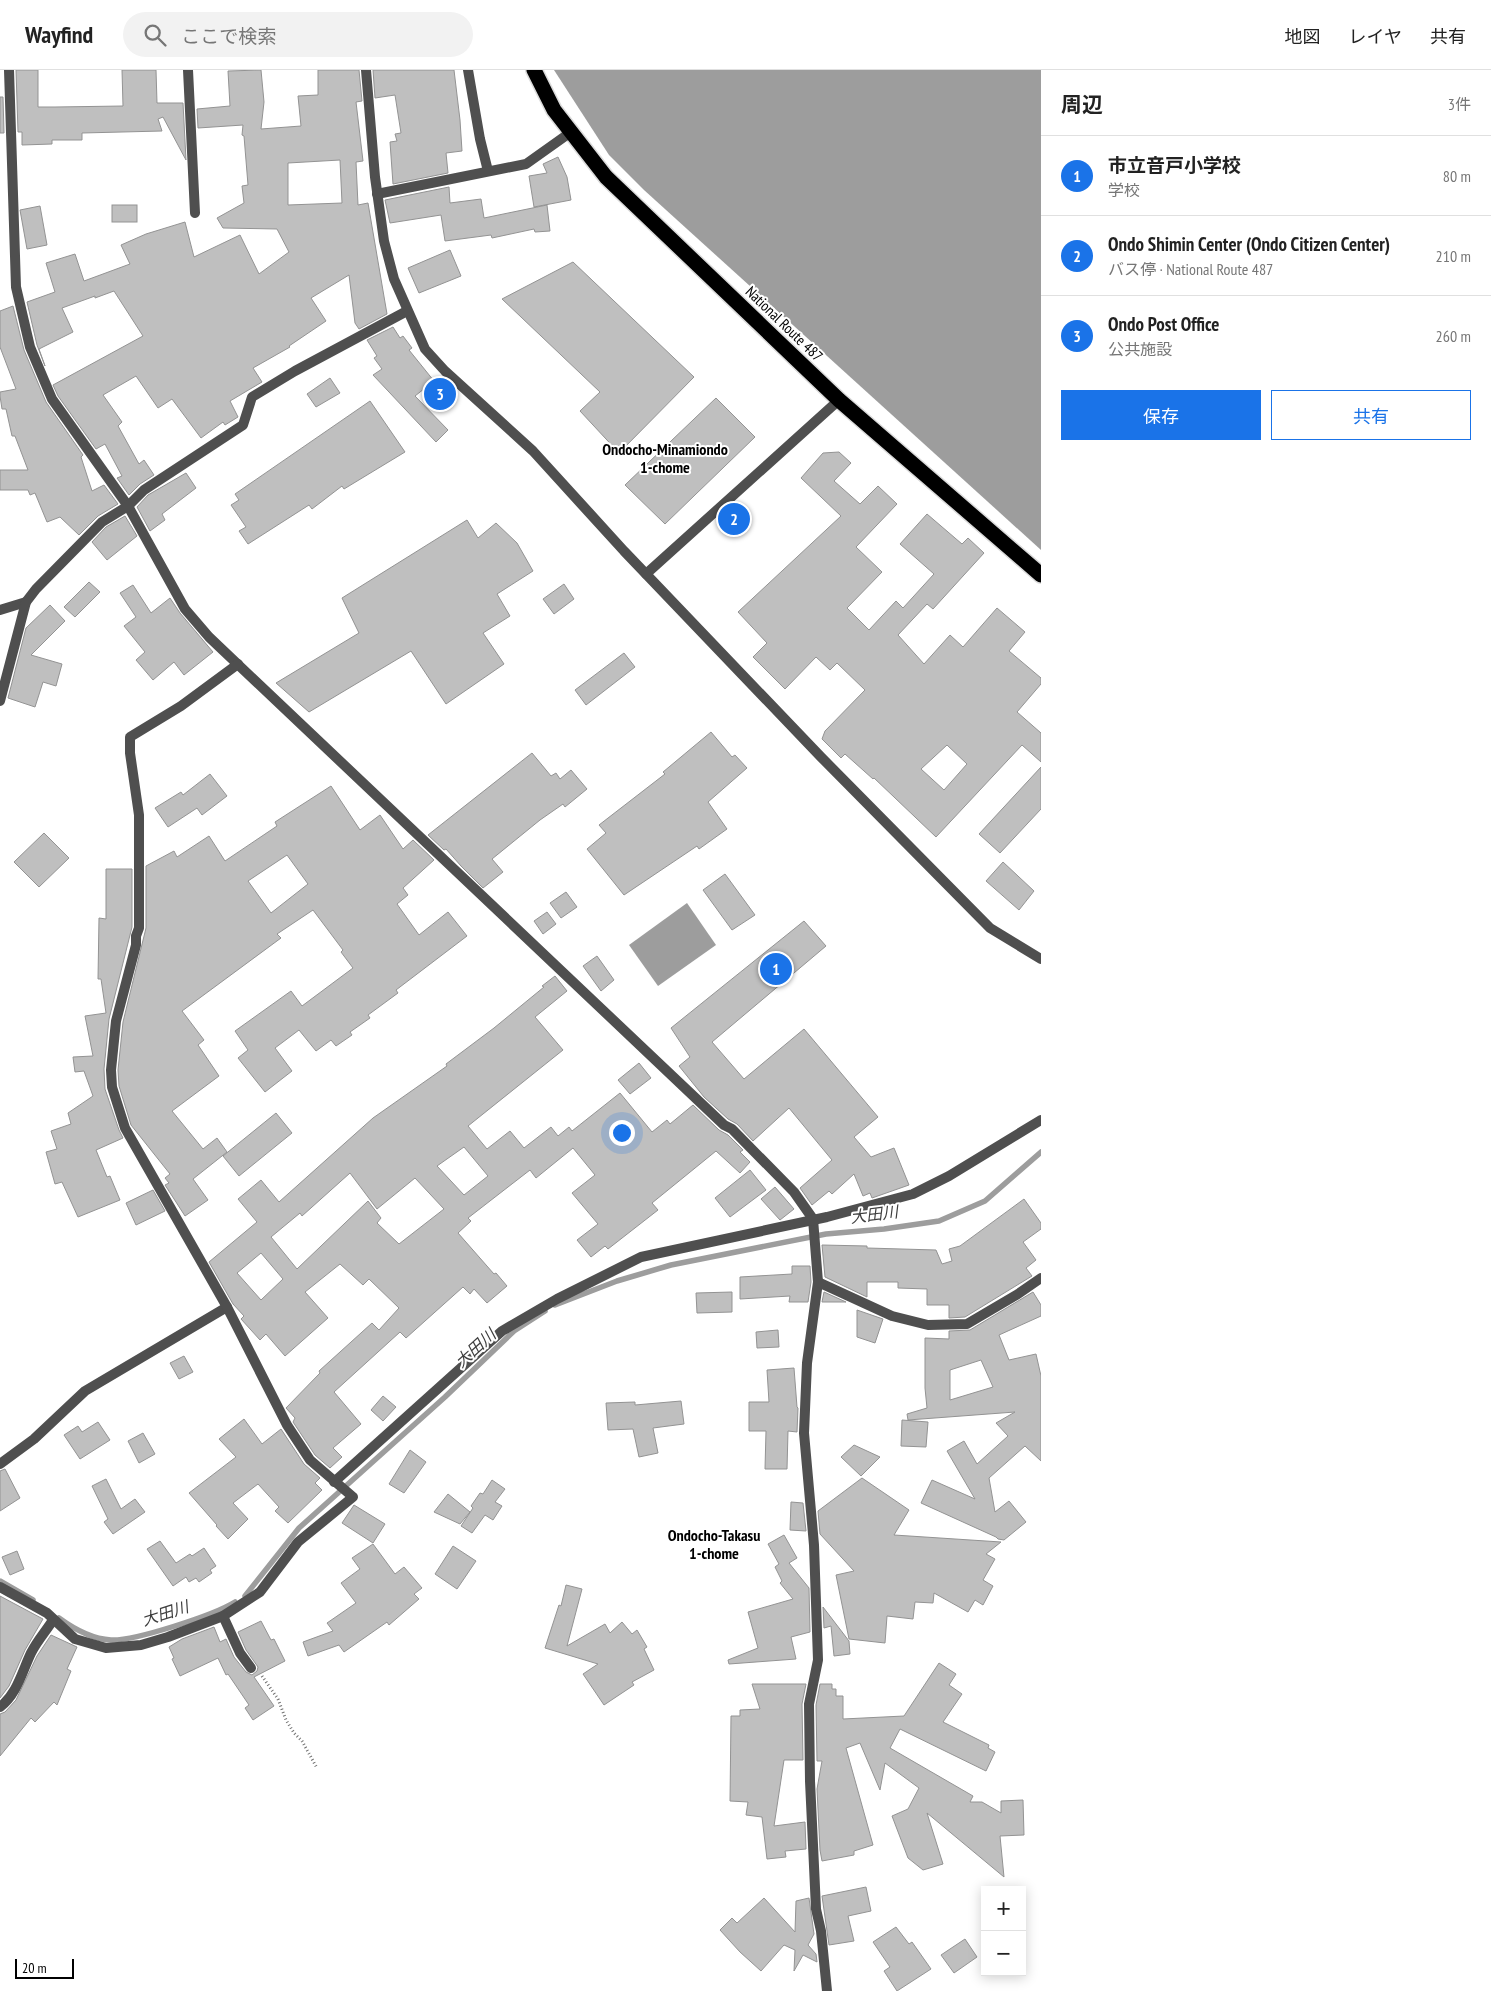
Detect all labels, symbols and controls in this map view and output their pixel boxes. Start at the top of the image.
search box [123,12,473,57]
text: Wayfind [25,19,93,50]
icon: search [141,21,169,49]
text: ここで検索 [181,24,276,48]
text: 地図 [1285,25,1321,48]
text: レイヤ [1349,25,1402,48]
text: 共有 [1430,25,1466,48]
text: 周辺 [1061,91,1103,118]
text: 3件 [1448,94,1471,114]
text: 市立音戸小学校 [1108,153,1241,177]
text: 1 [1073,166,1081,186]
text: 80 m [1443,166,1471,186]
text: 学校 [1108,180,1140,200]
text: Ondo Shimin Center (Ondo Citizen Center) [1108,232,1390,256]
text: 2 [1073,246,1081,266]
text: 210 m [1436,246,1471,266]
text: バス停 · National Route 487 [1108,259,1273,279]
street label: National Route 487 [742,282,827,365]
text: Ondo Post Office [1108,312,1220,336]
text: 3 [1073,326,1081,346]
text: 260 m [1436,326,1471,346]
text: 公共施設 [1108,339,1172,359]
pin: 3 [424,375,456,413]
button: 保存 [1061,390,1261,440]
button: 共有 [1271,390,1471,440]
district label: Ondocho-Minamiondo 1-chome [602,439,728,477]
pin: 2 [718,500,750,538]
pin: 1 [760,950,792,988]
your location [609,1120,635,1146]
water label: 大田川 [849,1201,901,1227]
water label: 大田川 [450,1323,501,1371]
district label: Ondocho-Takasu 1-chome [668,1525,760,1563]
water label: 大田川 [139,1595,193,1630]
map controls [981,1886,1026,1976]
button: + [981,1886,1026,1931]
button: − [981,1931,1026,1976]
scale bar [15,1956,74,1979]
text: 20 m [22,1959,47,1977]

